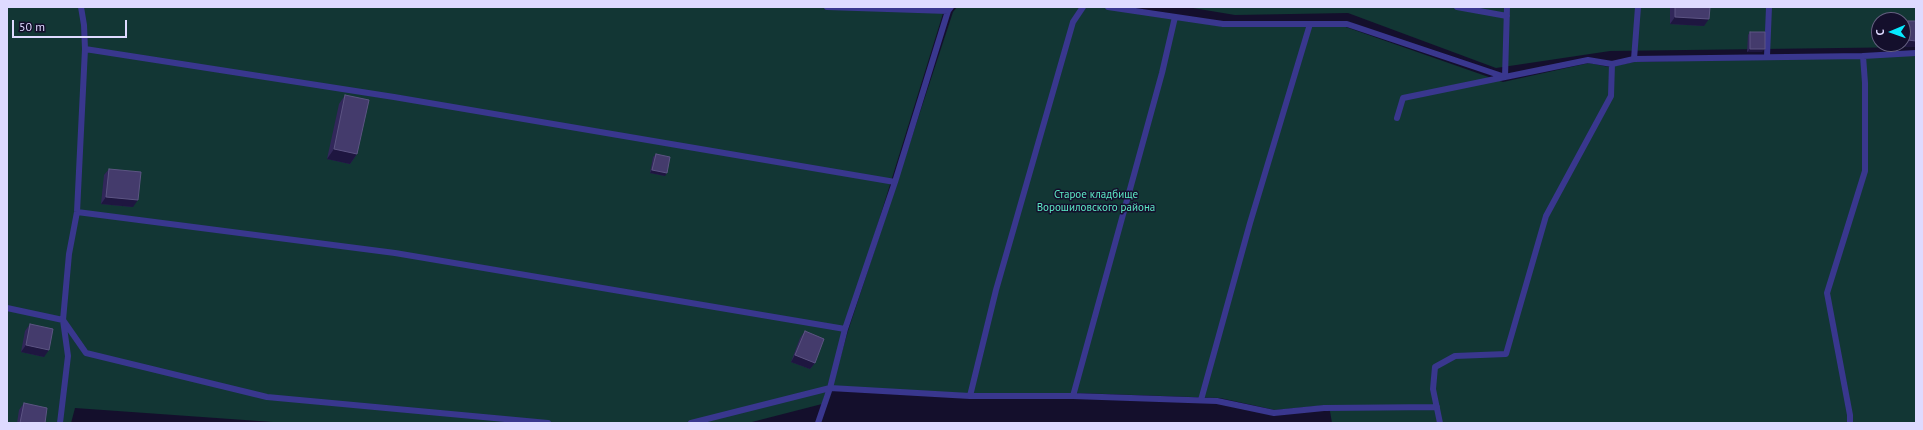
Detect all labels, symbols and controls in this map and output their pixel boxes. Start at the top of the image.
scale bar [14,12,129,38]
north arrow [1871,12,1911,52]
text: 50 m [19,19,45,34]
text: С [1873,29,1887,36]
park label: Старое кладбище Ворошиловского района [1037,188,1155,214]

